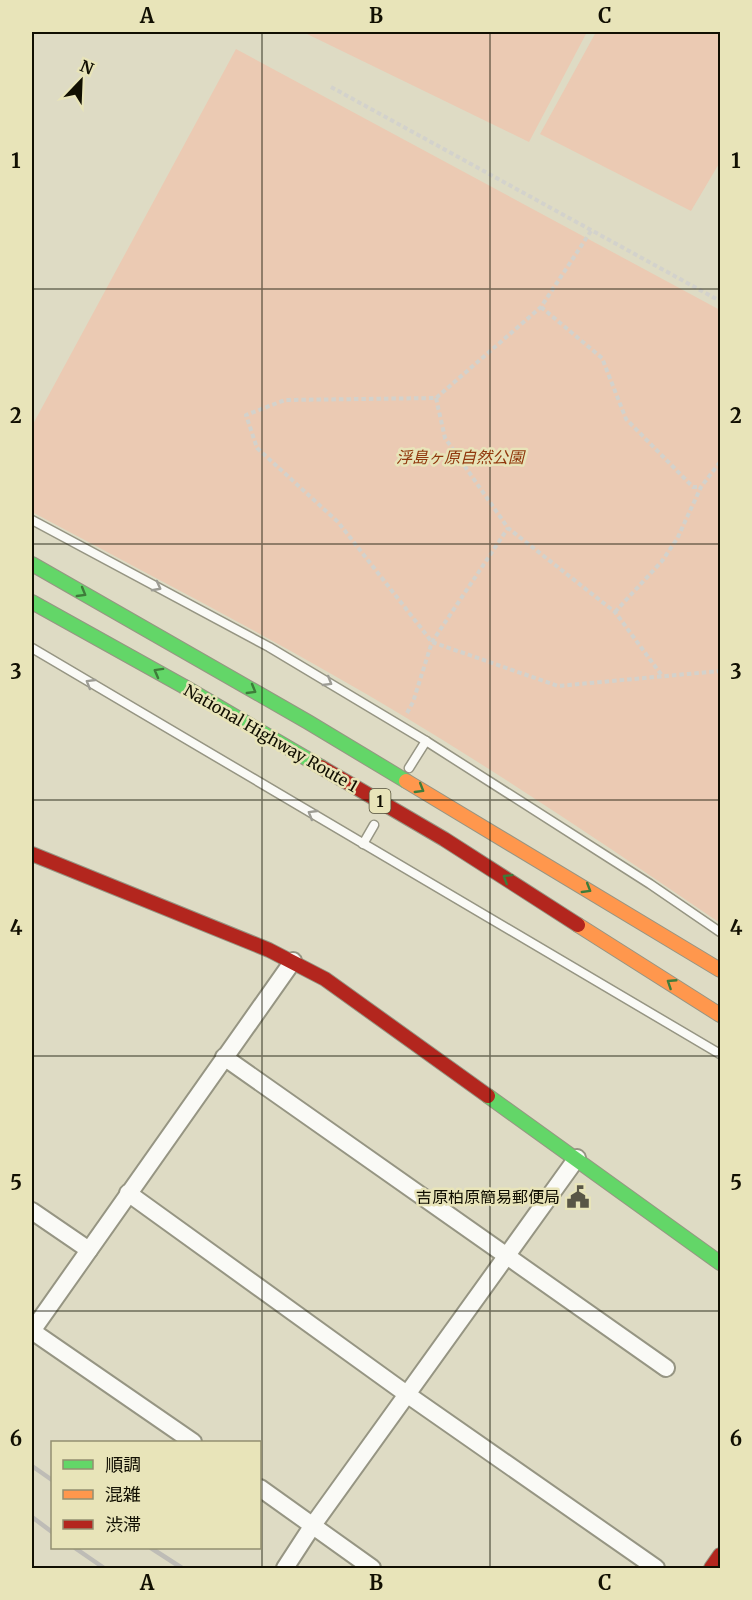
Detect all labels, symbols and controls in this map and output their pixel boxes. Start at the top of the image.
text: A [139,3,155,28]
text: B [369,3,383,28]
text: C [598,3,612,28]
north arrow [51,51,111,111]
text: N [77,56,97,79]
text: 1 [11,148,21,173]
text: 1 [731,148,741,173]
text: 2 [10,403,22,428]
text: 2 [730,403,742,428]
park label: 浮島ヶ原自然公園 [396,447,526,467]
one-way arrow [151,580,161,591]
one-way arrow [76,586,86,597]
text: 3 [10,659,22,684]
text: 3 [730,659,742,684]
one-way arrow [154,668,164,679]
one-way arrow [322,675,332,686]
one-way arrow [86,679,96,690]
street label: National Highway Route 1 [181,680,361,796]
one-way arrow [246,683,256,694]
one-way arrow [414,781,424,793]
road number: 1 [370,789,391,813]
one-way arrow [308,809,318,821]
one-way arrow [503,874,513,886]
one-way arrow [581,882,591,894]
text: 4 [10,915,23,940]
text: 4 [730,915,743,940]
one-way arrow [667,979,678,990]
text: 5 [10,1170,22,1195]
text: 5 [730,1170,742,1195]
public building icon: 吉原柏原簡易郵便局 [565,1184,591,1210]
place label: 吉原柏原簡易郵便局 [416,1187,560,1207]
text: 6 [10,1426,22,1451]
text: 6 [730,1426,742,1451]
legend [51,1441,261,1549]
text: 順調 [105,1453,141,1476]
text: 混雑 [105,1483,141,1506]
text: 渋滞 [105,1513,141,1536]
text: A [139,1570,155,1595]
text: B [369,1570,383,1595]
text: C [598,1570,612,1595]

